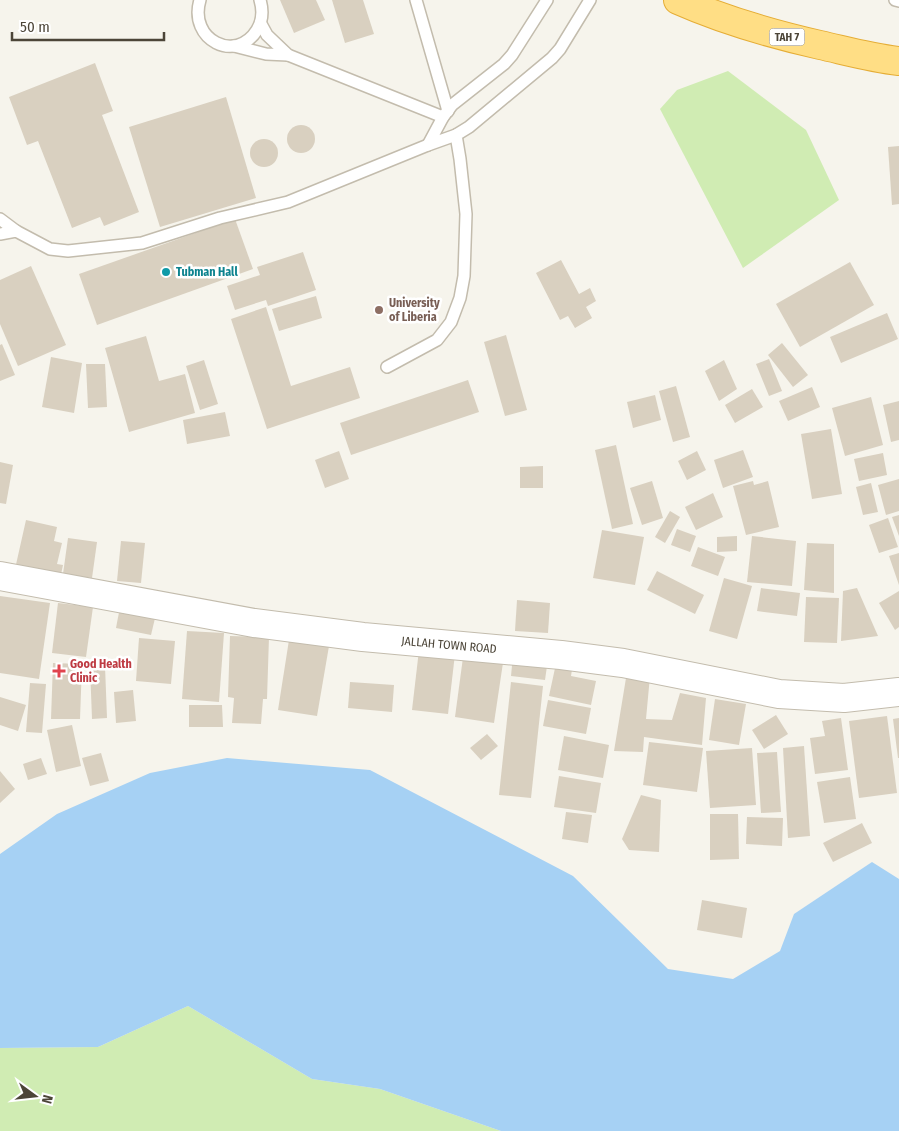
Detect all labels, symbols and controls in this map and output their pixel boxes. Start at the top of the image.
scale bar [12,10,165,42]
text: 50 m [20,18,50,36]
road number: TAH 7 [770,28,804,46]
place label: Tubman Hall [176,265,238,279]
marker: Tubman Hall [160,266,172,278]
place label: University of Liberia [389,296,440,324]
marker: University of Liberia [373,304,385,316]
street label: JALLAH TOWN ROAD [401,634,497,656]
place label: Good Health Clinic [70,657,132,685]
marker: Good Health Clinic [52,664,66,678]
north arrow [10,1071,60,1121]
text: N [38,1093,56,1105]

